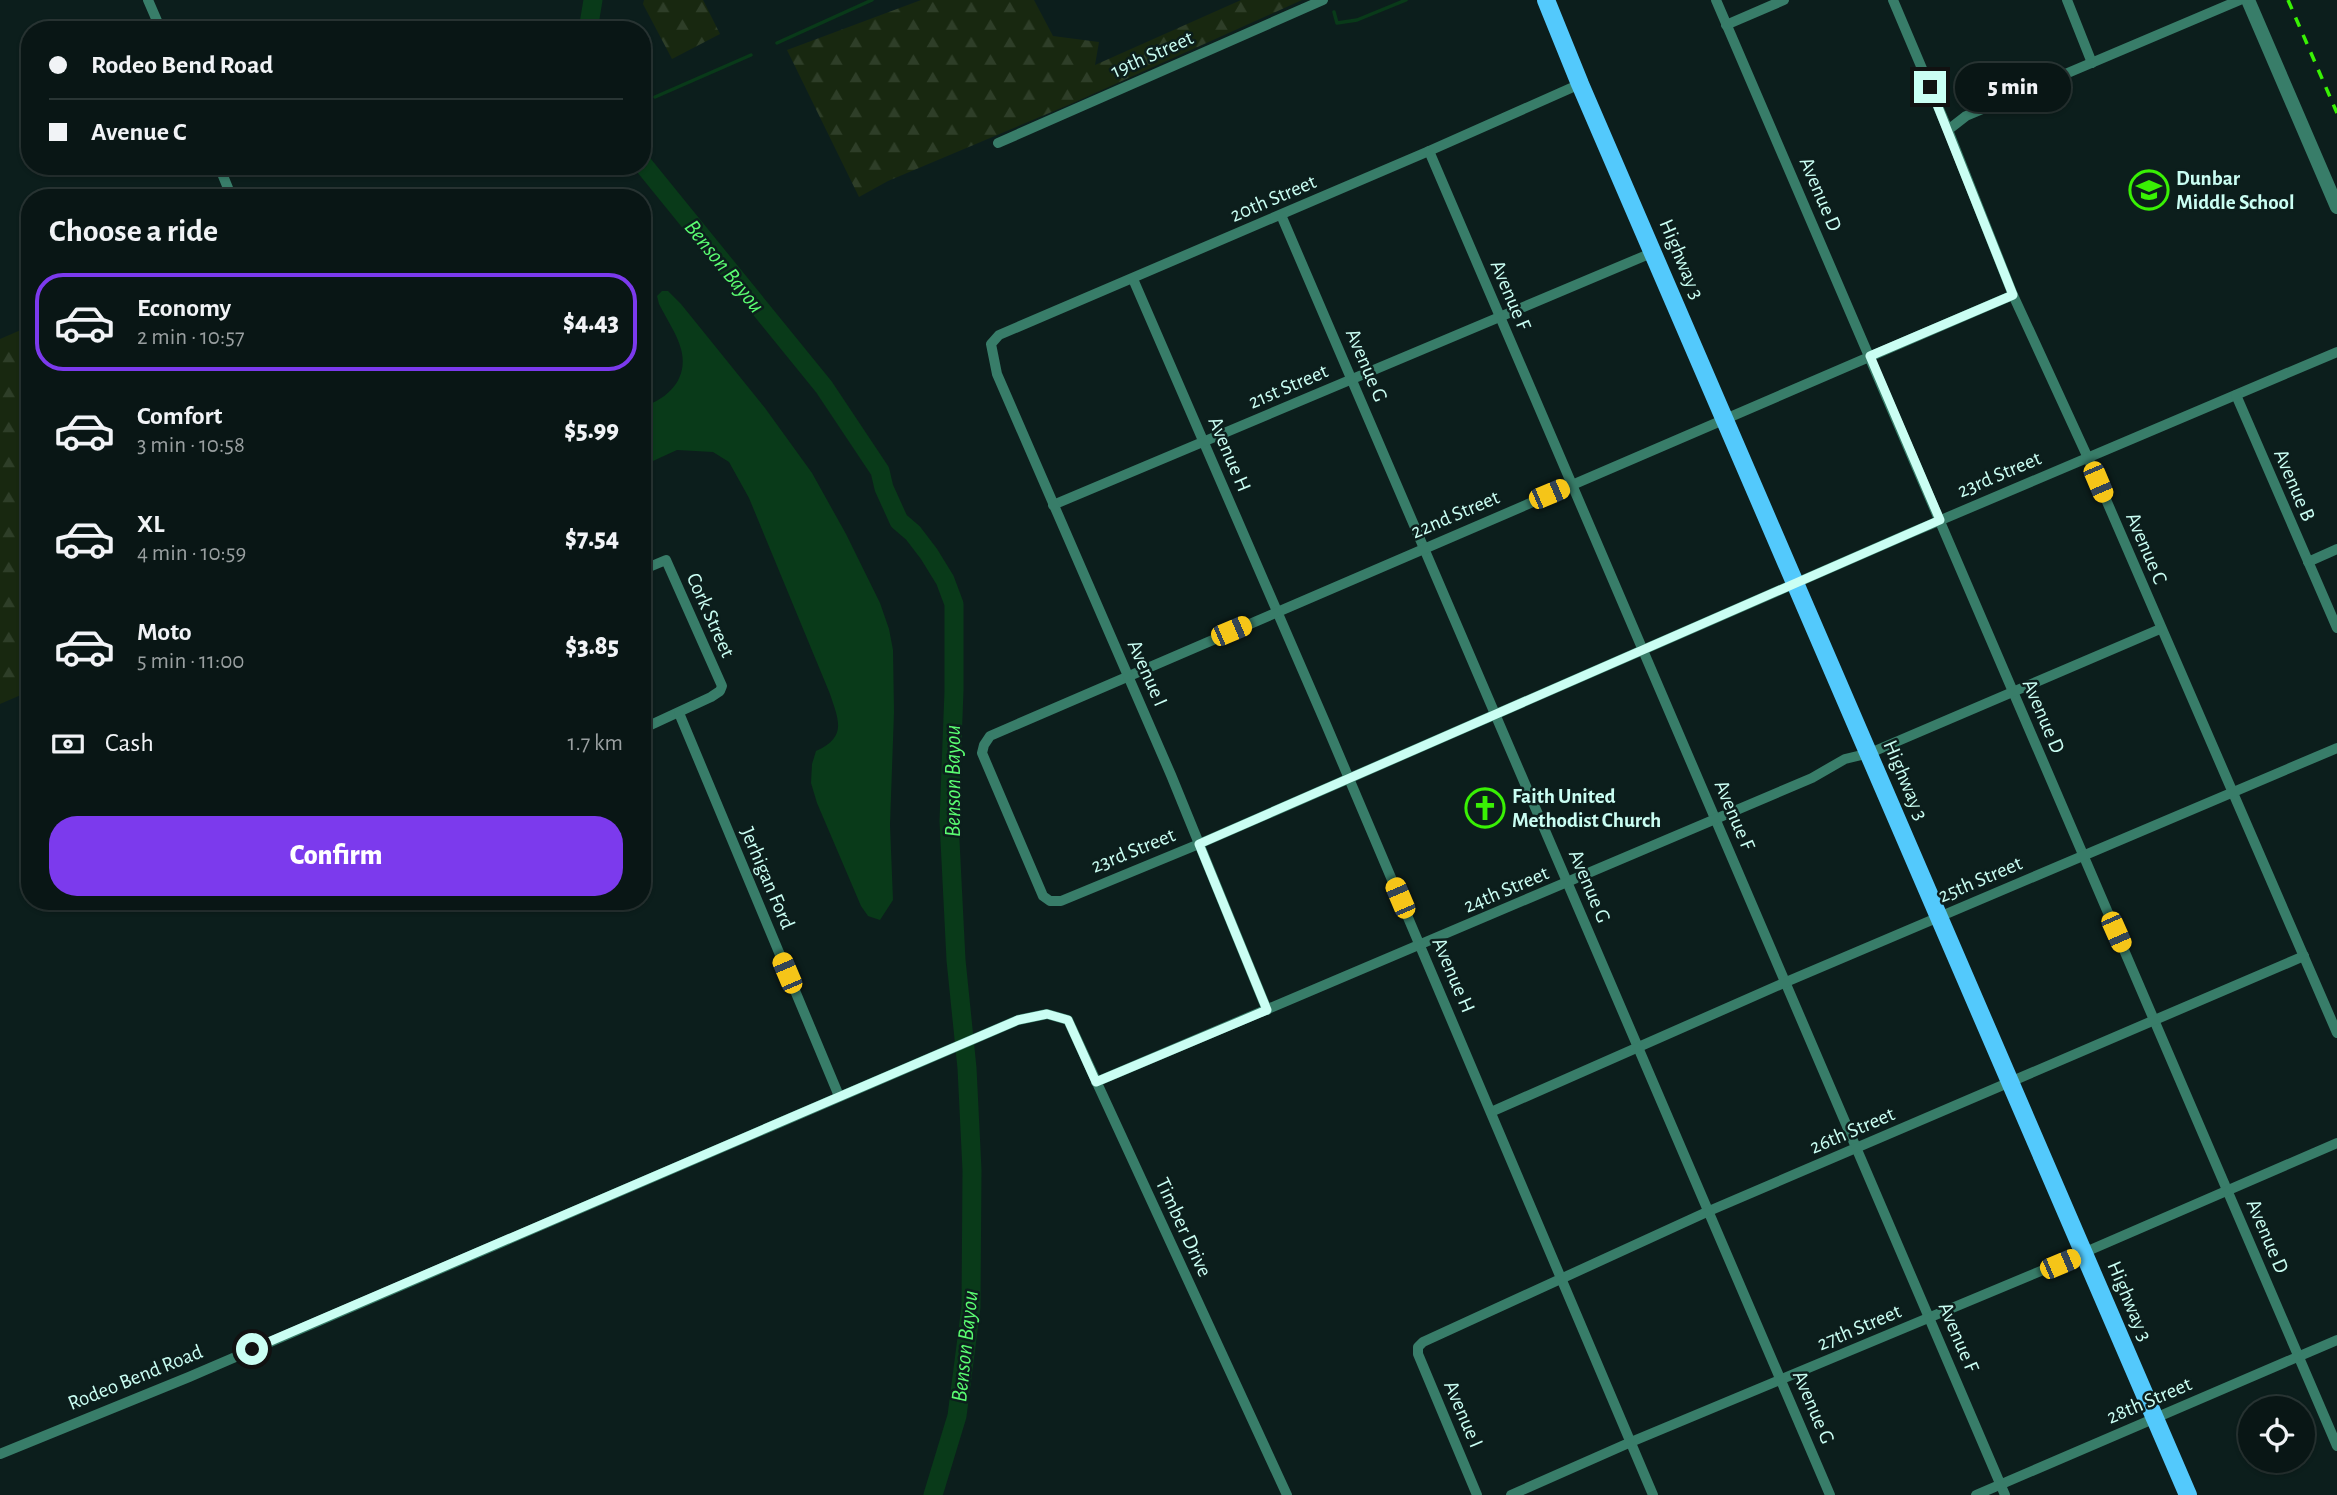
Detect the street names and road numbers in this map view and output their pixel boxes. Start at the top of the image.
street label: 19th Street [1108,27,1197,82]
street label: Avenue D [1796,154,1845,234]
street label: 20th Street [1227,171,1320,226]
street label: Highway 3 [1655,216,1708,302]
street label: Avenue F [1486,257,1535,334]
street label: Avenue G [1342,326,1391,405]
street label: 21st Street [1245,360,1331,413]
street label: Avenue H [1204,414,1255,495]
street label: Avenue B [2270,446,2319,524]
street label: 23rd Street [1954,447,2044,501]
street label: 22nd Street [1408,486,1503,542]
street label: Avenue C [2122,509,2171,587]
street label: Cork Street [683,570,739,661]
street label: Avenue I [1124,637,1171,710]
street label: Avenue D [2019,676,2068,756]
street label: Highway 3 [1879,737,1932,823]
street label: Avenue F [1710,777,1759,854]
street label: Jerhigan Ford [737,824,798,932]
street label: 23rd Street [1088,824,1179,877]
street label: Avenue G [1565,847,1614,926]
street label: 25th Street [1935,852,2025,906]
street label: 24th Street [1461,862,1552,917]
street label: Avenue H [1428,935,1479,1016]
street label: 26th Street [1807,1103,1898,1158]
street label: Timber Drive [1152,1174,1216,1280]
street label: Avenue D [2243,1196,2292,1276]
street label: Highway 3 [2103,1258,2156,1344]
street label: Avenue F [1934,1299,1983,1376]
street label: 27th Street [1814,1300,1904,1354]
street label: Rodeo Bend Road [65,1341,206,1414]
street label: Avenue G [1789,1368,1838,1447]
street label: 28th Street [2104,1373,2195,1428]
street label: Avenue I [1440,1378,1487,1451]

